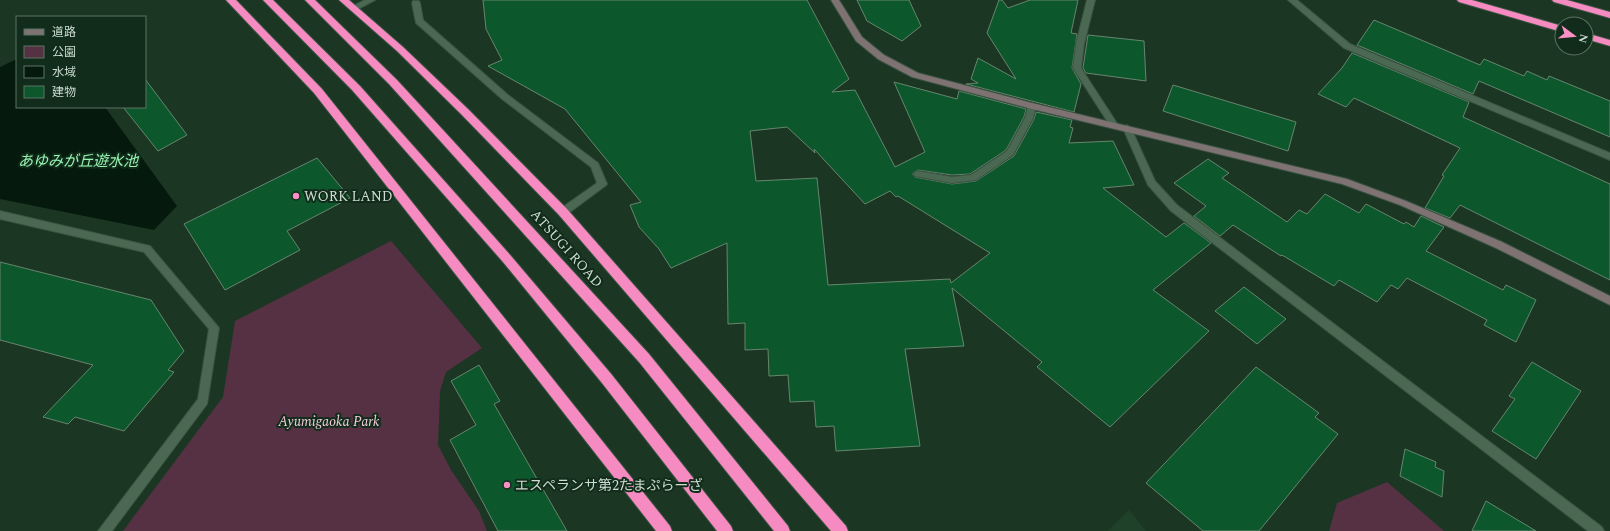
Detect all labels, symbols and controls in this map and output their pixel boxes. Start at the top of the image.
legend [16,16,146,108]
north arrow [1554,16,1594,56]
text: 道路 [52,23,76,42]
text: N [1574,32,1593,45]
text: 公園 [52,43,76,62]
text: 水域 [52,63,76,82]
text: 建物 [52,83,76,102]
water label: あゆみが丘遊水池 [18,150,140,173]
place label: WORK LAND [304,186,393,207]
marker: WORK LAND [291,191,301,201]
street label: ATSUGI ROAD [526,204,608,292]
park label: Ayumigaoka Park [277,411,380,432]
place label: エスペランサ第2たまぷらーざ [515,475,703,496]
marker: エスペランサ第2たまぷらーざ [502,480,512,490]

